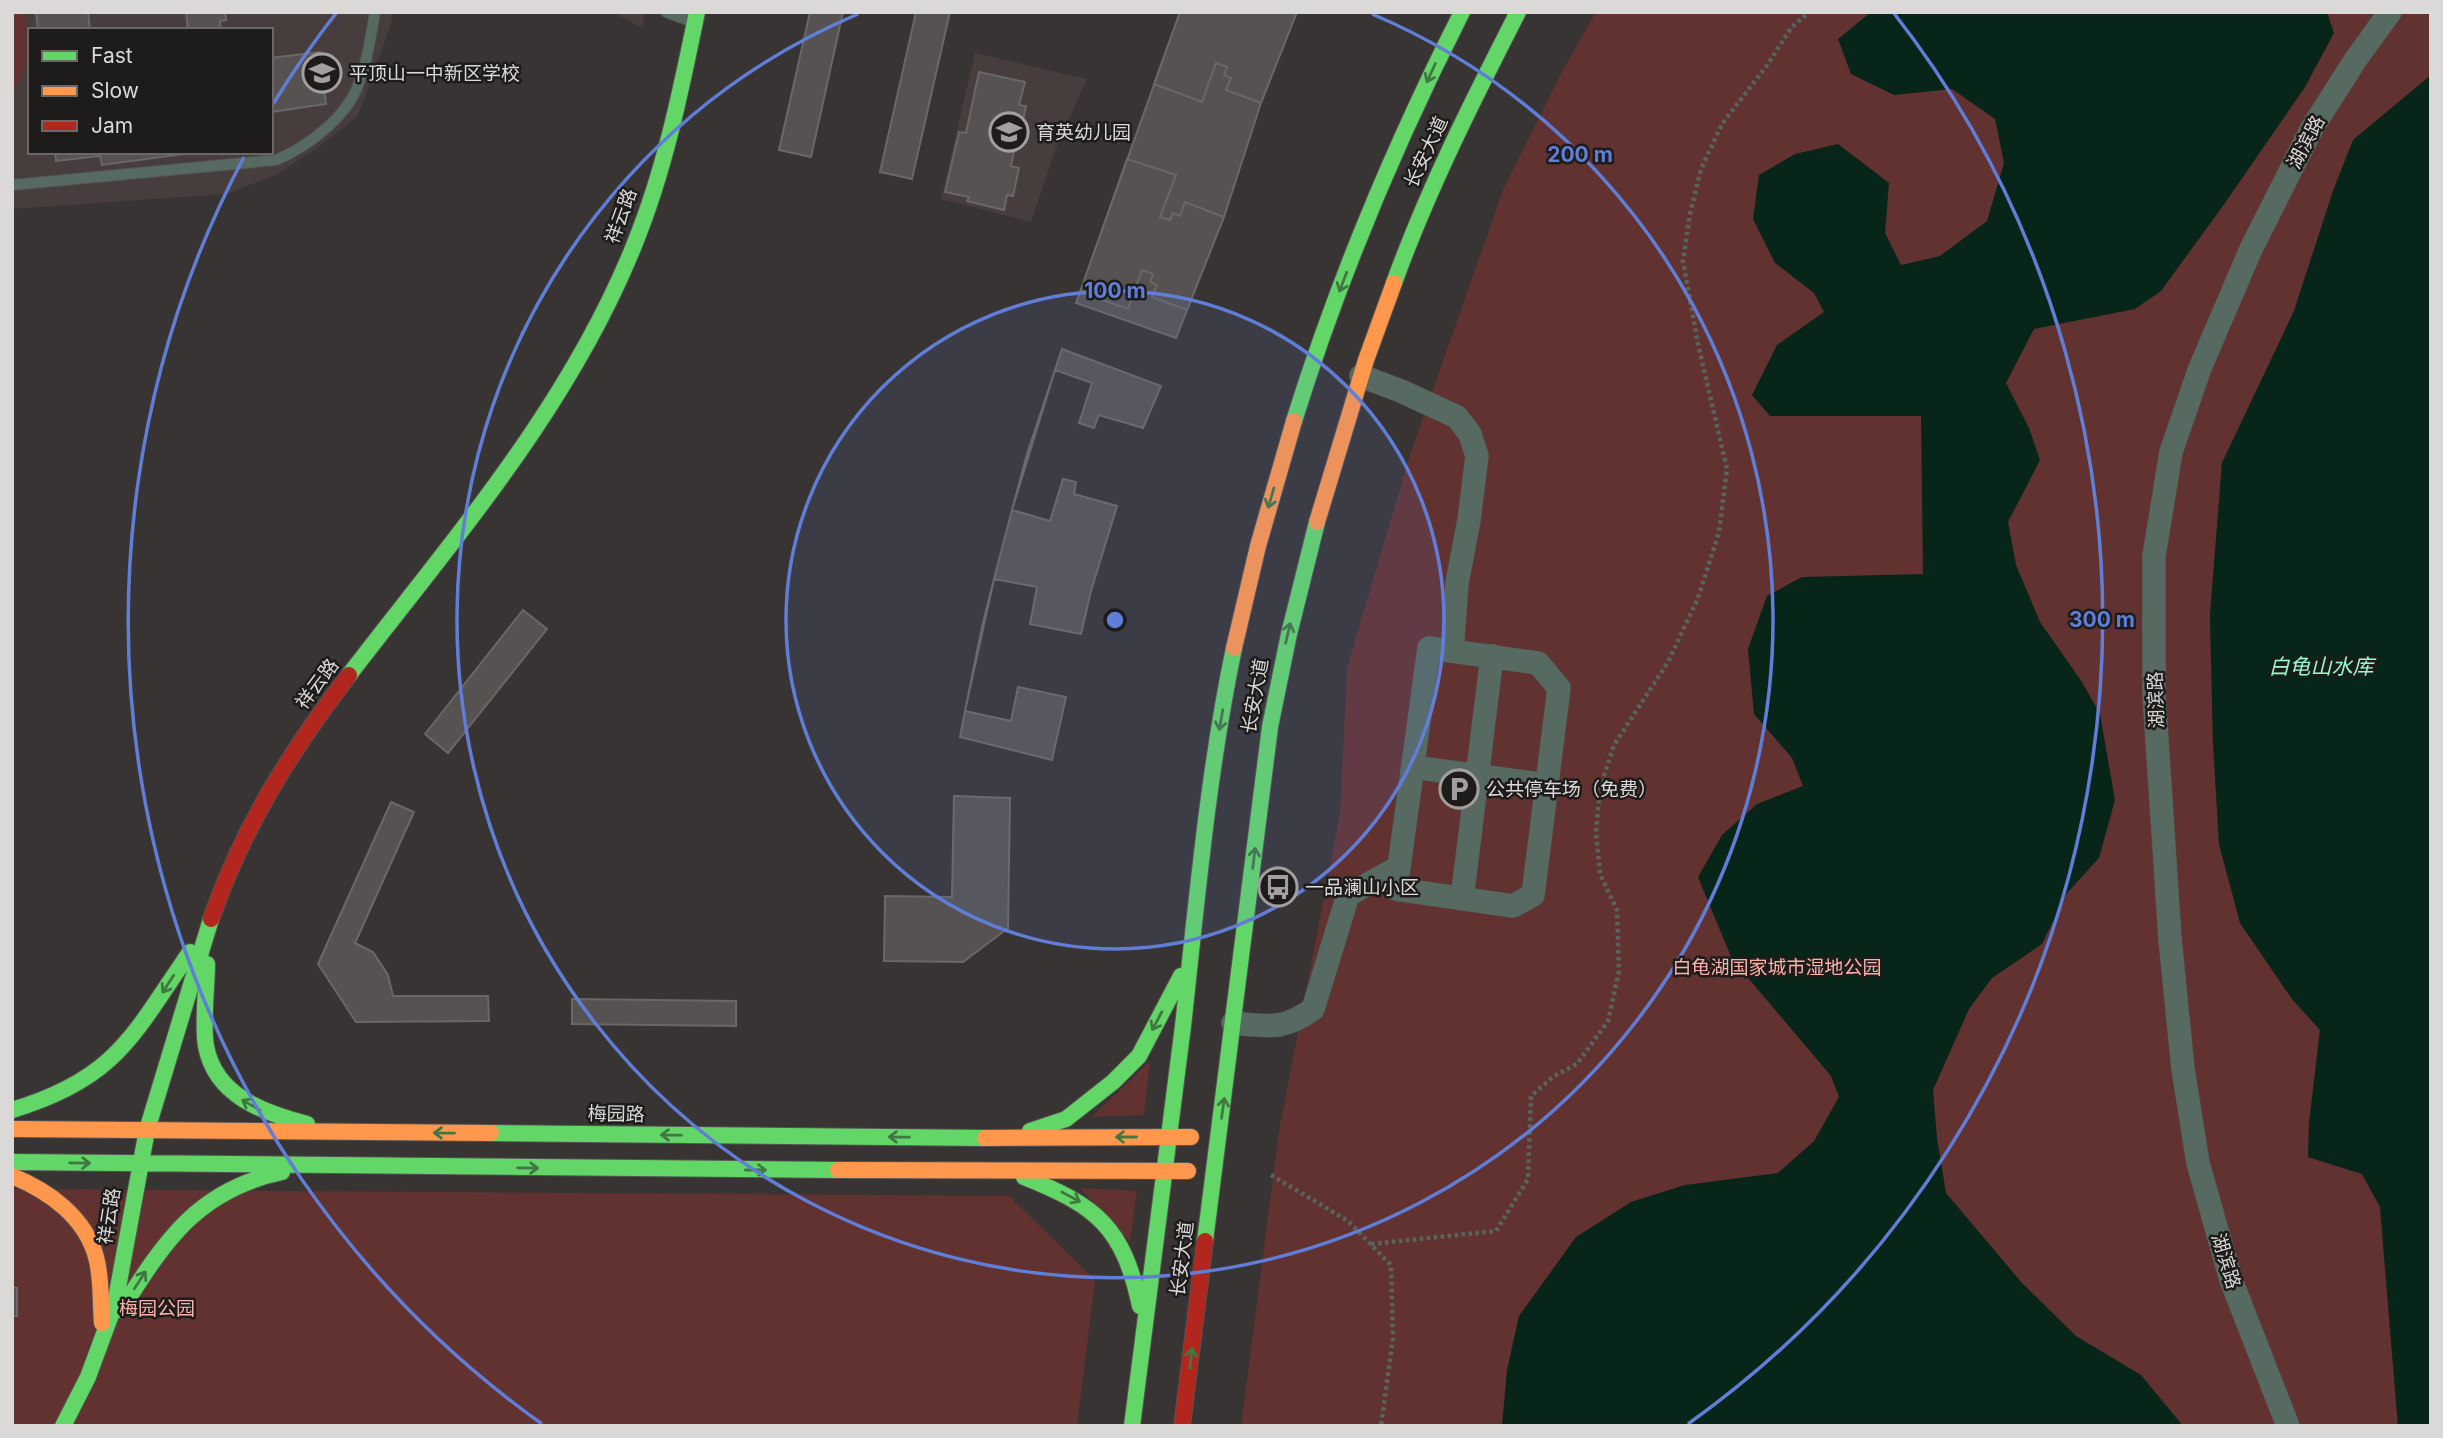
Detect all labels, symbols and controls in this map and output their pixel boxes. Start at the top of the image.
legend [28,28,273,154]
text: Fast [91,43,133,68]
school or university icon: 平顶山一中新区学校 [301,52,343,94]
place label: 平顶山一中新区学校 [349,62,520,85]
one-way arrow [1424,62,1438,83]
text: Slow [91,78,139,103]
school or university icon: 育英幼儿园 [988,111,1030,153]
street label: 湖滨路 [2282,111,2330,173]
text: Jam [91,113,133,138]
street label: 长安大道 [1400,113,1452,191]
place label: 育英幼儿园 [1036,121,1131,144]
text: 200 m [1547,142,1613,167]
street label: 祥云路 [600,185,642,247]
one-way arrow [1335,271,1348,293]
text: 100 m [1084,278,1146,303]
one-way arrow [1264,487,1277,509]
text: 300 m [2069,607,2135,632]
centre of rings [1103,608,1127,632]
one-way arrow [1282,622,1295,645]
street label: 祥云路 [291,654,343,714]
water label: 白龟山水库 [2269,654,2376,679]
street label: 长安大道 [1237,657,1273,735]
street label: 湖滨路 [2144,671,2168,729]
one-way arrow [1214,708,1228,731]
parking icon: 公共停车场（免费） [1438,768,1480,810]
place label: 公共停车场（免费） [1486,778,1657,801]
one-way arrow [1247,847,1260,870]
bus stop icon: 一品澜山小区 [1257,866,1299,908]
place label: 一品澜山小区 [1305,876,1419,899]
park label: 白龟湖国家城市湿地公园 [1672,956,1882,979]
one-way arrow [161,974,176,993]
one-way arrow [1150,1010,1163,1031]
one-way arrow [1216,1097,1229,1120]
one-way arrow [241,1098,261,1112]
street label: 梅园路 [587,1102,645,1126]
one-way arrow [432,1126,455,1140]
one-way arrow [660,1128,683,1142]
one-way arrow [887,1130,910,1144]
one-way arrow [1115,1130,1138,1144]
one-way arrow [69,1156,92,1170]
one-way arrow [517,1161,540,1175]
one-way arrow [744,1163,767,1177]
street label: 祥云路 [93,1186,125,1246]
one-way arrow [1060,1191,1081,1204]
street label: 长安大道 [1166,1220,1198,1298]
street label: 湖滨路 [2207,1230,2245,1292]
one-way arrow [132,1271,147,1290]
park label: 梅园公园 [119,1297,195,1320]
one-way arrow [1184,1347,1197,1370]

